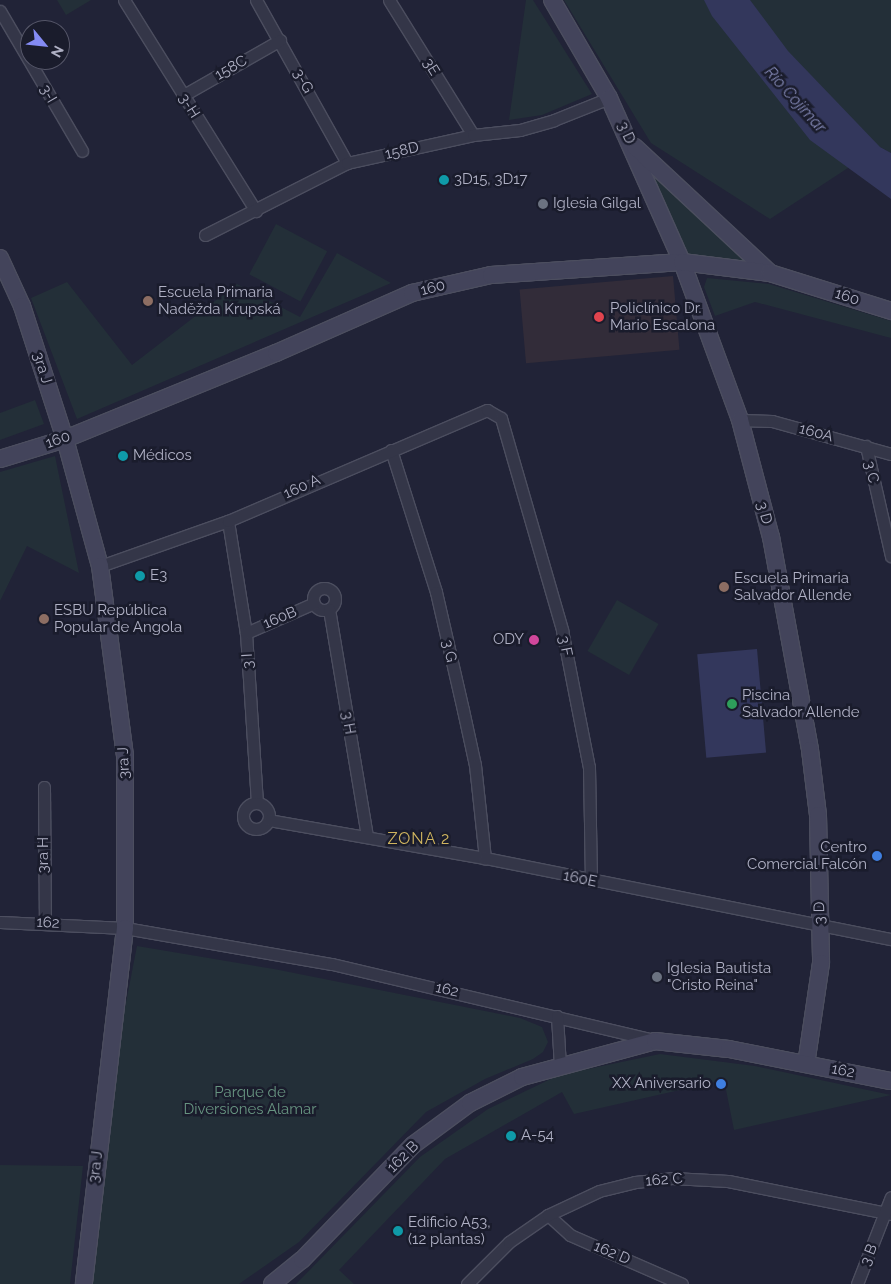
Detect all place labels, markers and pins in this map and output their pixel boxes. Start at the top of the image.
place label: 3D15, 3D17 [454,171,528,189]
marker: 3D15, 3D17 [438,174,450,186]
place label: Iglesia Gilgal [553,195,641,213]
marker: Iglesia Gilgal [537,198,549,210]
place label: Escuela Primaria Naděžda Krupská [158,283,281,318]
marker: Escuela Primaria Naděžda Krupská [142,295,154,307]
place label: Policlínico Dr. Mario Escalona [610,299,715,334]
marker: Policlínico Dr. Mario Escalona [592,310,606,324]
place label: Médicos [133,447,192,465]
marker: Médicos [117,450,129,462]
place label: E3 [150,567,167,585]
place label: Escuela Primaria Salvador Allende [734,569,852,604]
marker: E3 [134,570,146,582]
marker: Escuela Primaria Salvador Allende [718,581,730,593]
place label: ESBU República Popular de Angola [54,601,183,636]
marker: ESBU República Popular de Angola [38,613,50,625]
place label: ODY [493,631,524,649]
marker: ODY [528,634,540,646]
place label: Piscina Salvador Allende [742,686,860,721]
marker: Piscina Salvador Allende [726,698,738,710]
place label: Centro Comercial Falcón [747,838,867,873]
marker: Centro Comercial Falcón [871,850,883,862]
place label: Iglesia Bautista "Cristo Reina" [667,959,771,994]
marker: Iglesia Bautista "Cristo Reina" [651,971,663,983]
place label: XX Aniversario [611,1075,711,1093]
marker: XX Aniversario [715,1078,727,1090]
place label: A-54 [521,1127,554,1145]
marker: A-54 [505,1130,517,1142]
place label: Edificio A53, (12 plantas) [408,1213,491,1248]
marker: Edificio A53, (12 plantas) [392,1225,404,1237]

